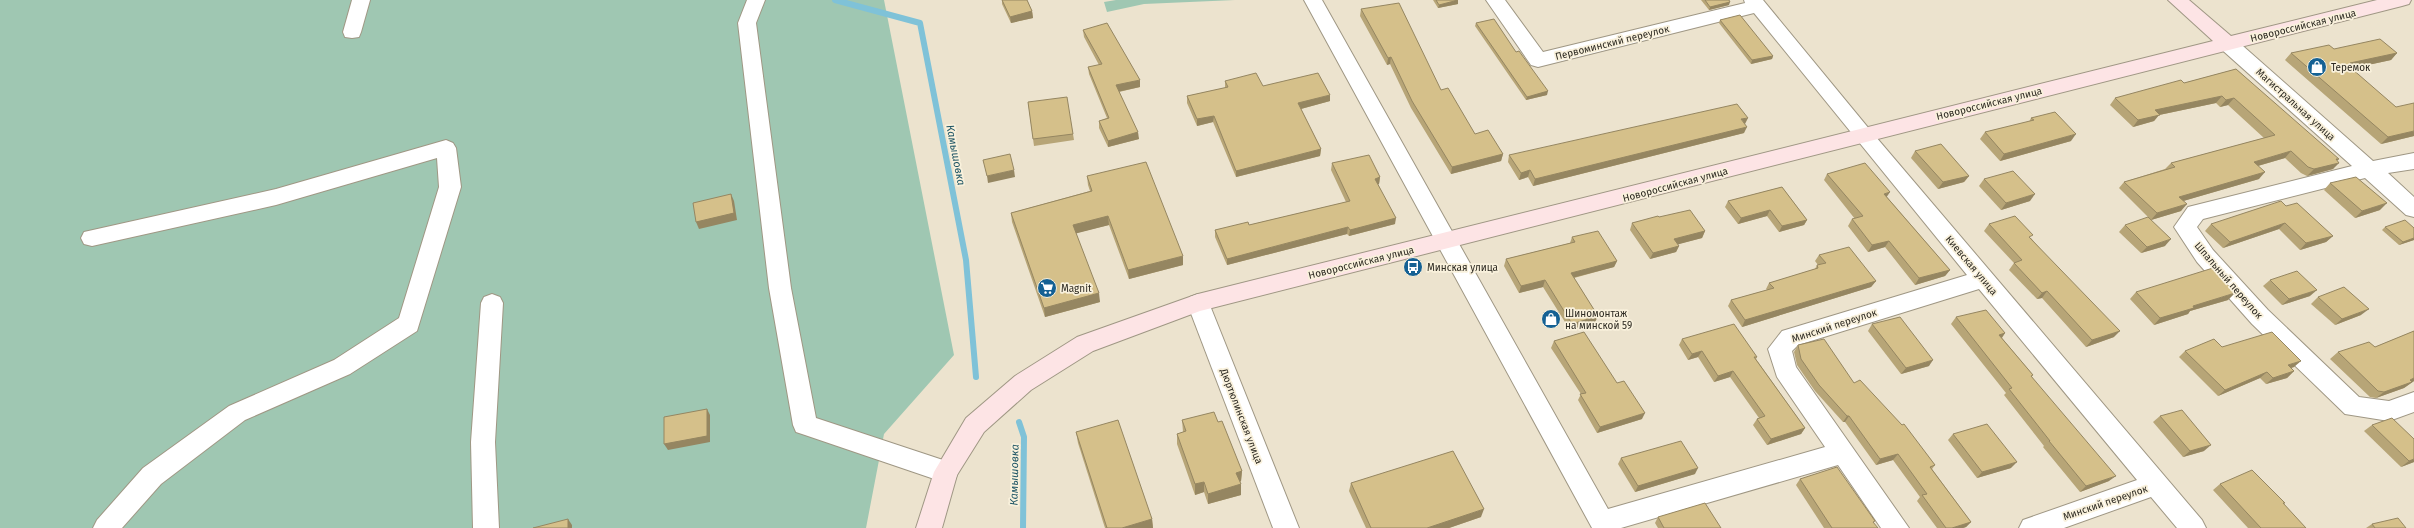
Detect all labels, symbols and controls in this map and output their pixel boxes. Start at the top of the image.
street label: Новороссийская улица [2249,7,2357,45]
street label: Первоминский переулок [1554,23,1671,63]
shop icon: Теремок [2306,56,2328,78]
place label: Теремок [2331,62,2371,74]
street label: Магистральная улица [2253,66,2337,143]
street label: Новороссийская улица [1935,85,2043,123]
water label: Камышовка [943,124,968,187]
street label: Новороссийская улица [1621,165,1729,205]
street label: Киевская улица [1943,233,2000,298]
street label: Шпальный переулок [2192,240,2265,322]
street label: Новороссийская улица [1307,244,1415,282]
bus stop icon: Минская улица [1402,256,1424,278]
place label: Минская улица [1427,262,1498,274]
supermarket icon: Magnit [1036,277,1058,299]
place label: Magnit [1061,283,1092,295]
street label: Минский переулок [1790,306,1879,345]
shop icon: Шиномонтаж на минской 59 [1540,308,1562,330]
place label: Шиномонтаж на минской 59 [1565,308,1632,332]
street label: Дюртюлинская улица [1217,366,1265,466]
water label: Камышовка [1007,444,1022,506]
street label: Минский переулок [2061,483,2150,523]

